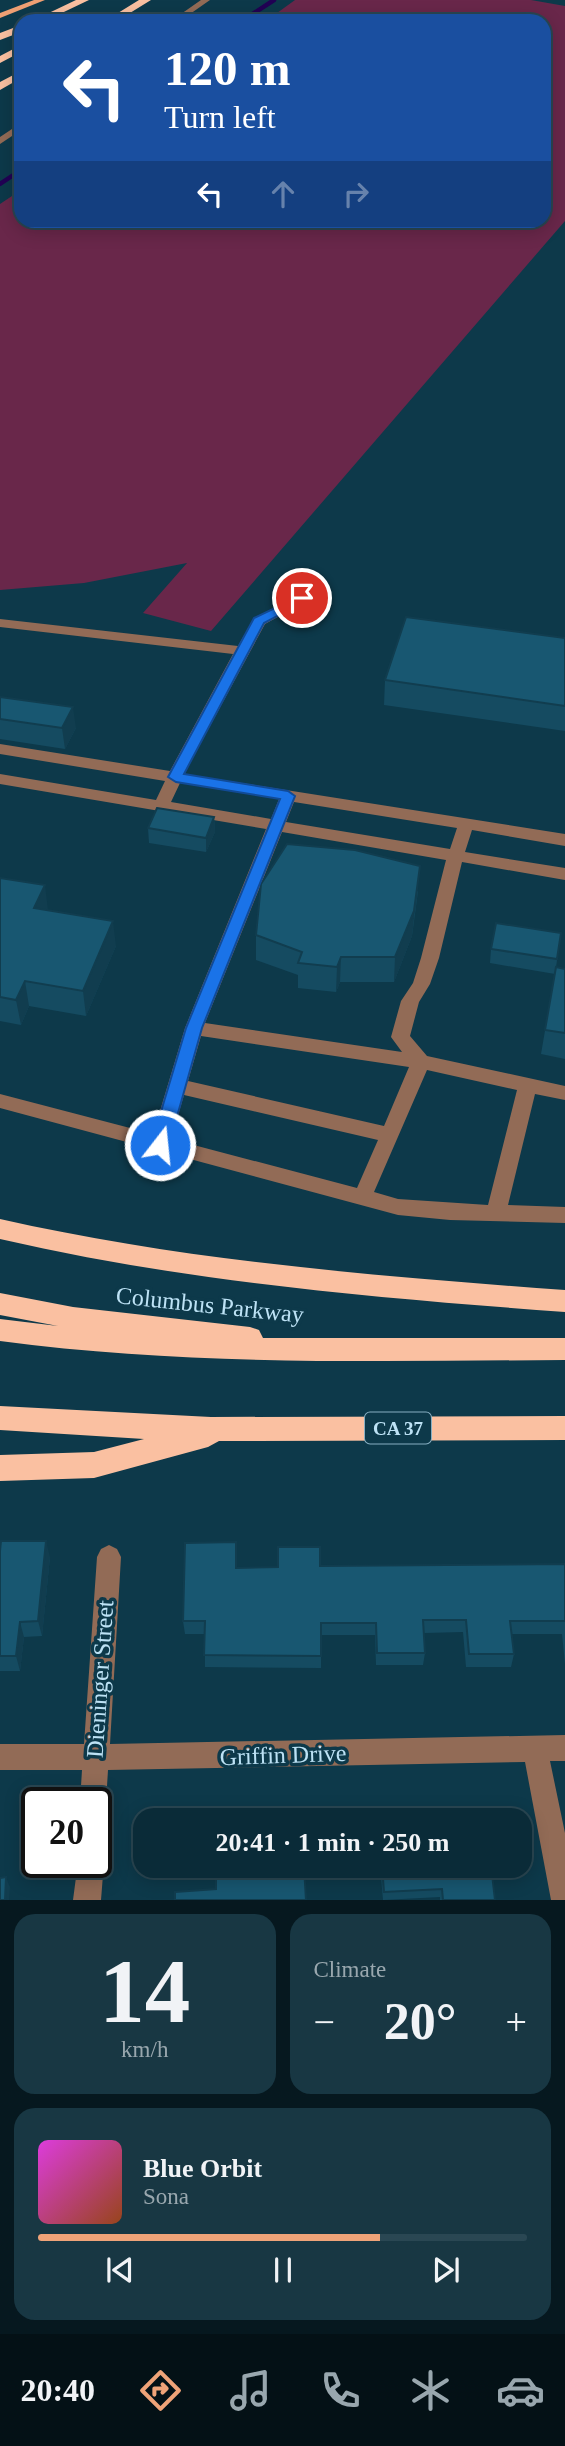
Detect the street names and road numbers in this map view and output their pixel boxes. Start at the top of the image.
street label: Columbus Parkway [115,1282,305,1328]
road number: CA 37 [365,1412,431,1444]
street label: Dieninger Street [82,1599,119,1759]
street label: Griffin Drive [219,1740,347,1770]

